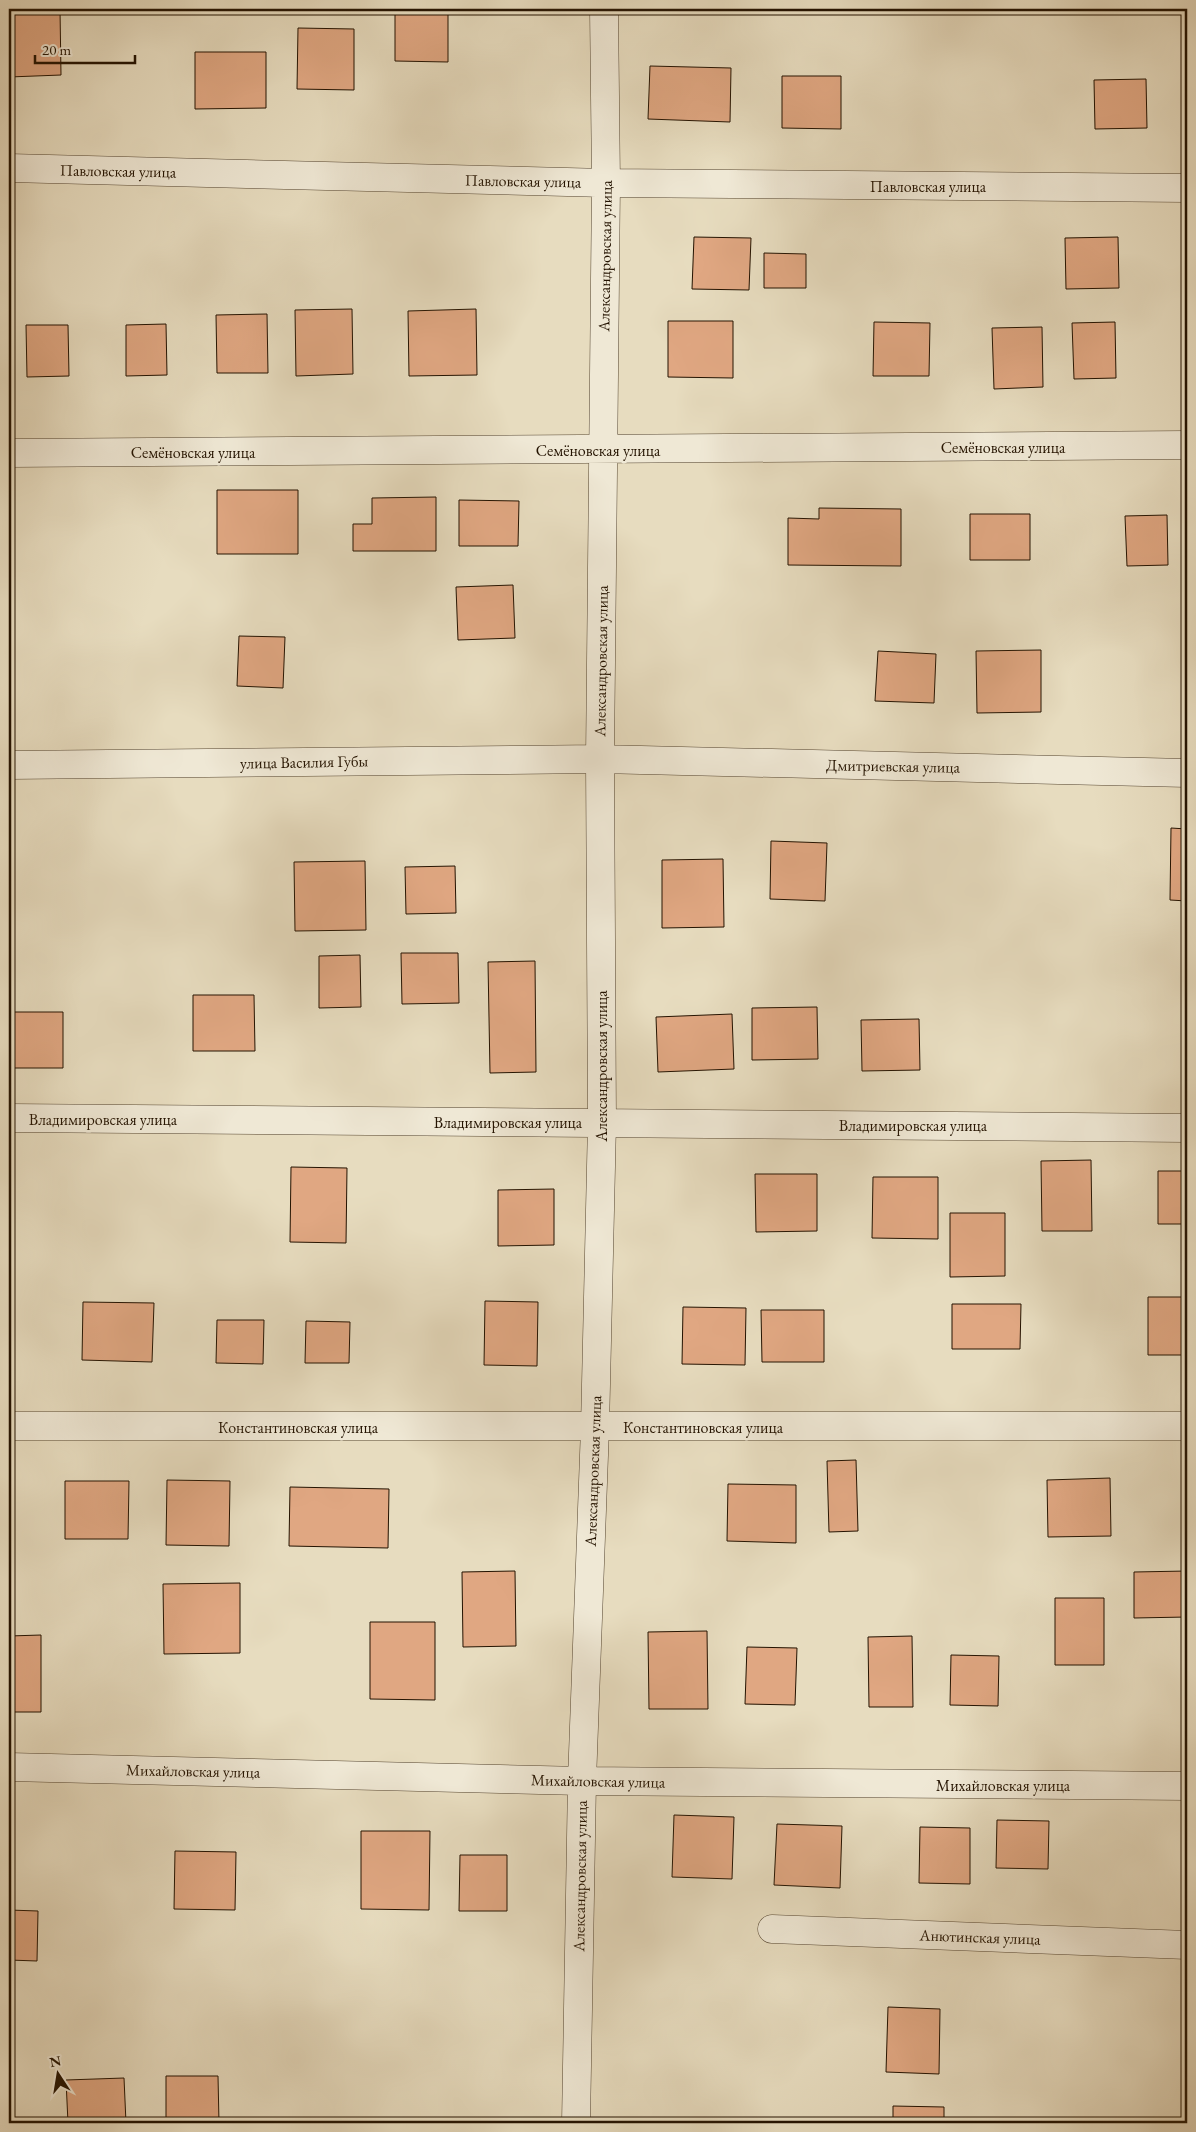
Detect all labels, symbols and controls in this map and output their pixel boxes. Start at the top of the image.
scale bar [35,32,135,64]
text: 20 m [42,40,71,59]
street label: Павловская улица [60,159,177,183]
street label: Павловская улица [465,169,582,193]
street label: Павловская улица [870,176,987,197]
street label: Александровская улица [593,180,617,333]
street label: Семёновская улица [941,437,1066,458]
street label: Семёновская улица [536,440,661,461]
street label: Семёновская улица [131,442,256,463]
street label: Александровская улица [589,585,613,738]
street label: улица Василия Губы [240,750,369,774]
street label: Дмитриевская улица [826,754,961,778]
street label: Александровская улица [591,990,612,1143]
street label: Владимировская улица [29,1109,178,1130]
street label: Владимировская улица [434,1112,583,1133]
street label: Владимировская улица [839,1115,988,1136]
street label: Александровская улица [580,1394,606,1548]
street label: Константиновская улица [218,1417,379,1438]
street label: Константиновская улица [623,1417,784,1438]
street label: Михайловская улица [126,1759,261,1783]
street label: Михайловская улица [531,1769,666,1793]
street label: Михайловская улица [936,1775,1071,1796]
street label: Александровская улица [568,1800,592,1953]
street label: Анютинская улица [918,1924,1041,1950]
north arrow [32,2050,82,2100]
text: N [48,2051,63,2071]

